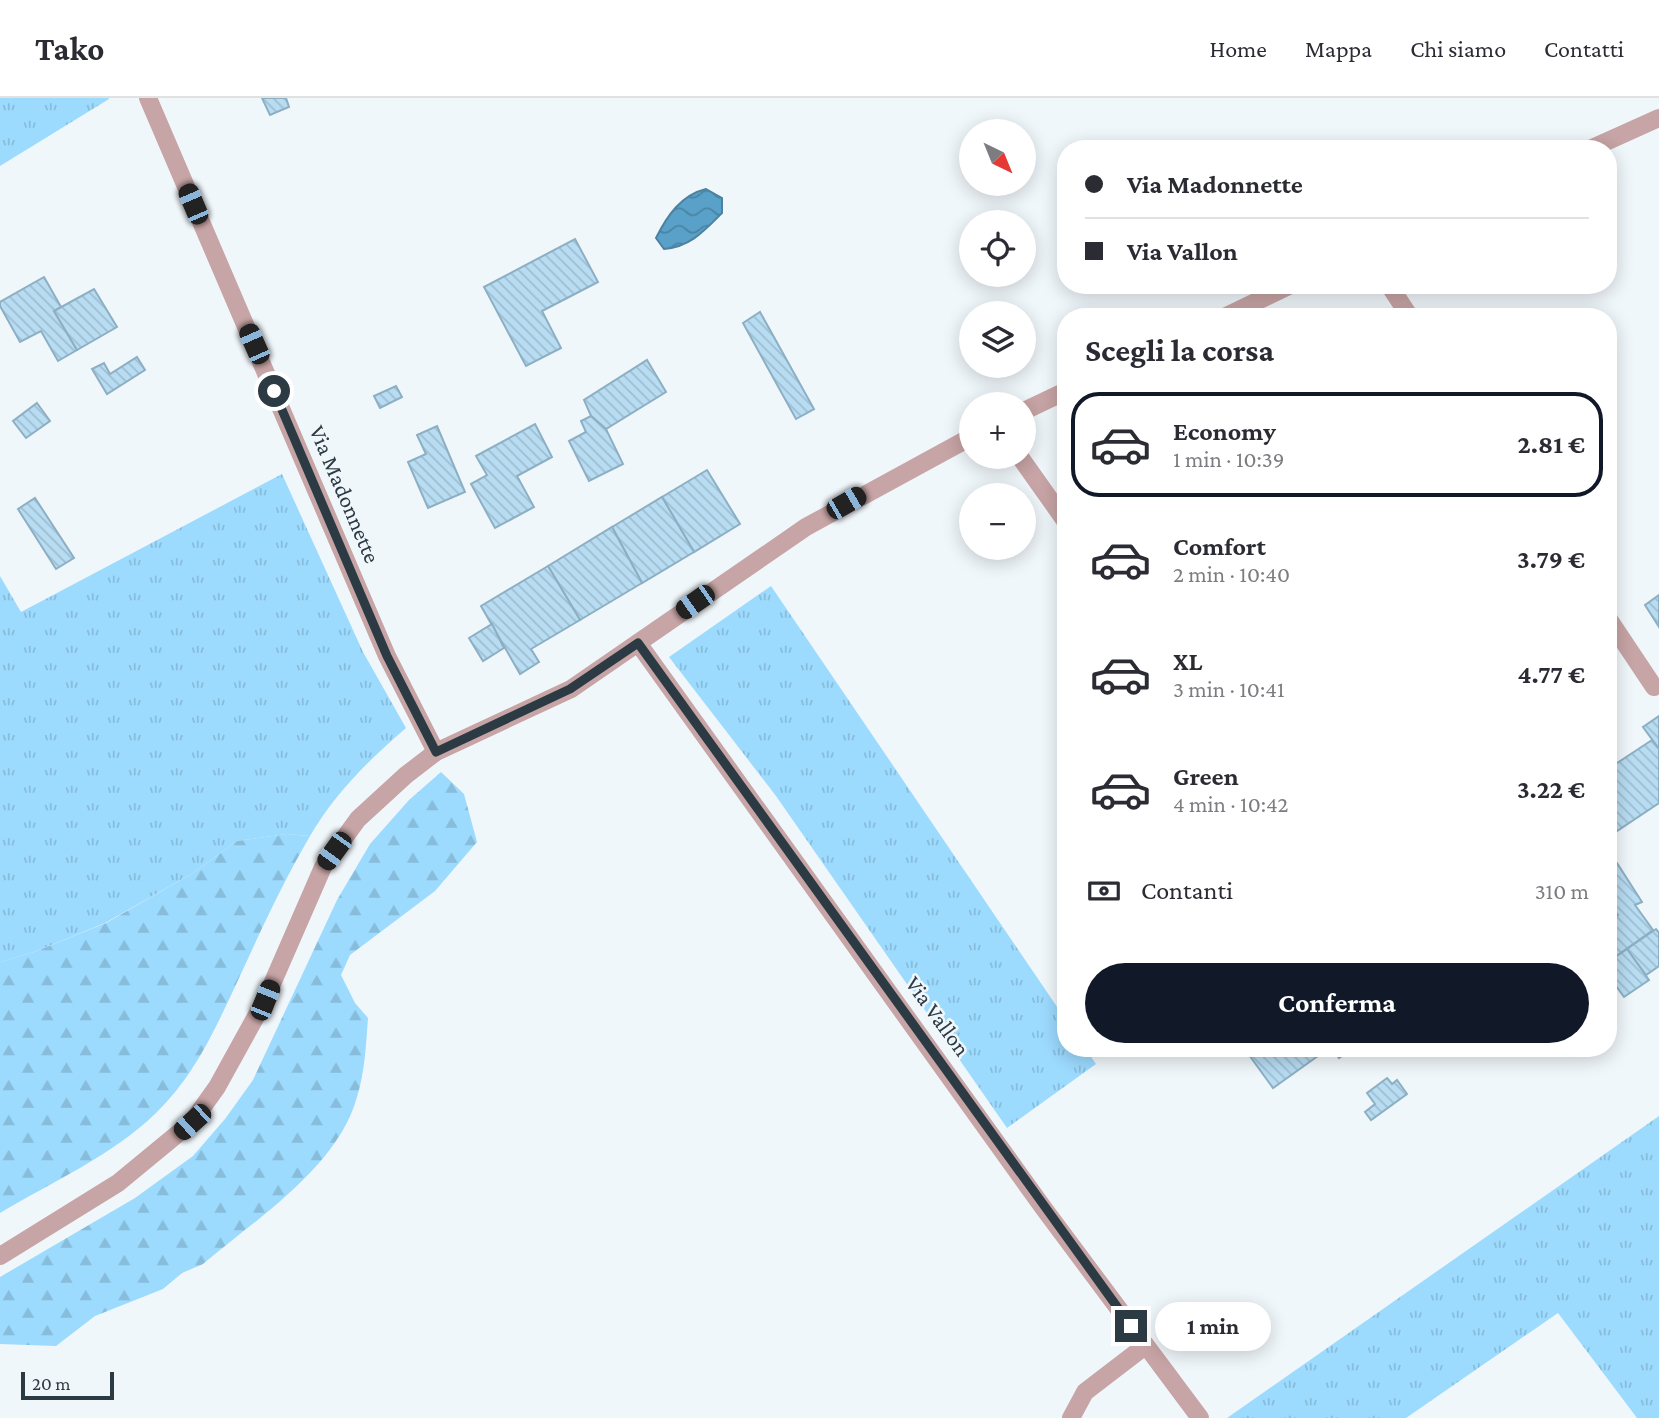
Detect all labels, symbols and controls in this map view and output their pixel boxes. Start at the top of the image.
text: Tako [35,30,104,67]
text: Home [1209,35,1267,62]
text: Mappa [1305,35,1372,62]
text: Chi siamo [1410,35,1506,62]
text: Contatti [1544,35,1624,62]
north arrow [959,119,1036,196]
map controls [959,119,1036,560]
text: Via Madonnette [1127,170,1303,199]
car [176,181,211,227]
button: locate [959,210,1036,287]
text: Via Vallon [1127,237,1238,266]
button: layers [959,301,1036,378]
car [236,321,273,367]
text: Scegli la corsa [1085,332,1274,368]
route start [258,375,290,407]
button: + [959,392,1036,469]
icon: car [1089,413,1152,476]
text: Economy [1173,417,1276,446]
street label: Via Madonnette [304,421,386,567]
text: 2.81 € [1518,430,1585,459]
text: 1 min · 10:39 [1173,446,1284,472]
car [823,483,870,523]
button: − [959,483,1036,560]
icon: car [1089,528,1152,591]
text: Comfort [1173,532,1266,561]
text: 3.79 € [1517,545,1585,574]
text: 2 min · 10:40 [1173,561,1290,587]
car [672,581,719,623]
icon: car [1089,643,1152,706]
text: XL [1173,647,1202,676]
text: 4.77 € [1517,660,1585,689]
text: 3 min · 10:41 [1173,676,1285,702]
icon: car [1089,758,1152,821]
text: Green [1173,762,1239,791]
text: 3.22 € [1517,775,1585,804]
text: 4 min · 10:42 [1173,791,1288,817]
car [314,828,355,874]
icon: cash [1085,872,1123,910]
text: Contanti [1141,876,1233,905]
text: 310 m [1535,878,1589,904]
button: Conferma [1085,963,1589,1043]
street label: Via Vallon [900,971,976,1061]
car [248,977,283,1023]
car [170,1100,215,1144]
callout: 1 min [1156,1302,1271,1350]
route end [1115,1310,1147,1342]
text: 1 min [1187,1313,1239,1339]
scale bar [21,1369,114,1401]
text: 20 m [32,1373,71,1394]

